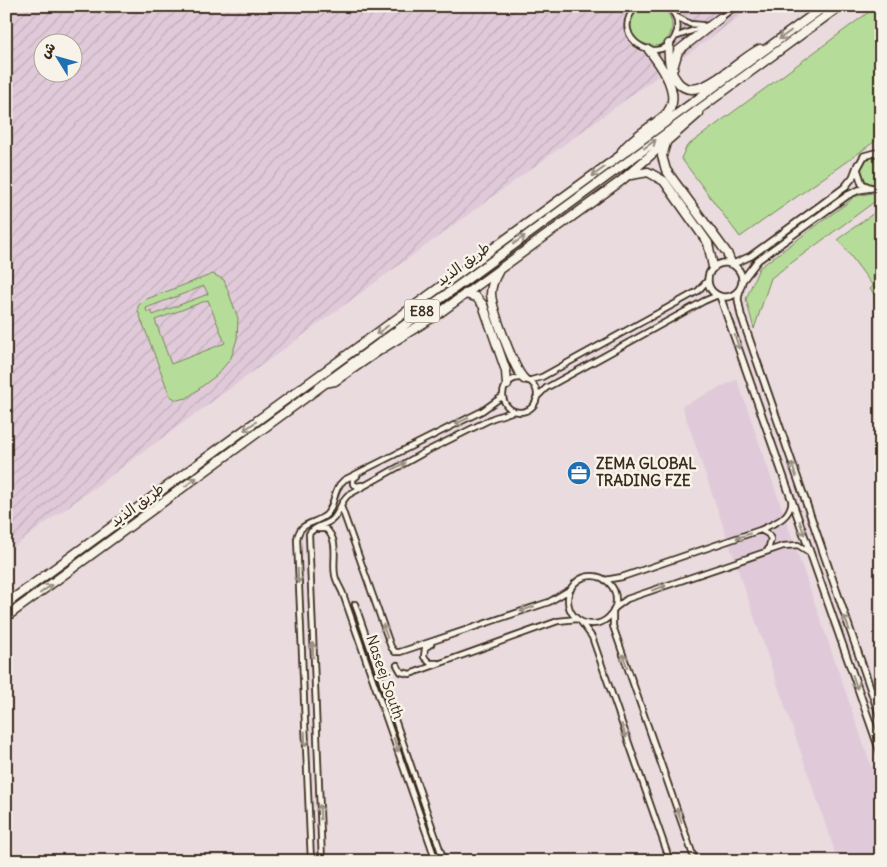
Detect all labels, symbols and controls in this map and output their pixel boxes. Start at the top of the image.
one-way arrow [778,30,792,40]
north arrow [32,32,82,82]
text: ش [36,39,59,62]
one-way arrow [643,139,656,150]
one-way arrow [592,167,605,178]
one-way arrow [512,235,526,245]
street label: طريق الذيد [432,238,494,290]
road number: E88 [404,300,440,322]
one-way arrow [375,325,389,335]
one-way arrow [733,333,742,349]
one-way arrow [454,416,469,426]
one-way arrow [243,421,257,431]
place label: ZEMA GLOBAL TRADING FZE [596,454,696,490]
office icon: ZEMA GLOBAL TRADING FZE [566,460,592,486]
one-way arrow [392,461,406,471]
one-way arrow [789,462,798,478]
one-way arrow [184,477,198,487]
street label: طريق الذيد [106,479,168,531]
one-way arrow [798,520,807,535]
one-way arrow [735,532,751,541]
one-way arrow [294,568,303,584]
one-way arrow [39,583,52,594]
one-way arrow [651,583,666,592]
one-way arrow [519,605,535,614]
one-way arrow [842,615,852,631]
one-way arrow [380,624,389,639]
street label: Naseej South [362,632,409,722]
one-way arrow [308,642,317,658]
one-way arrow [620,654,630,670]
one-way arrow [851,673,861,689]
one-way arrow [620,723,630,739]
one-way arrow [301,731,310,747]
one-way arrow [391,737,401,753]
one-way arrow [315,804,324,820]
one-way arrow [674,807,683,823]

